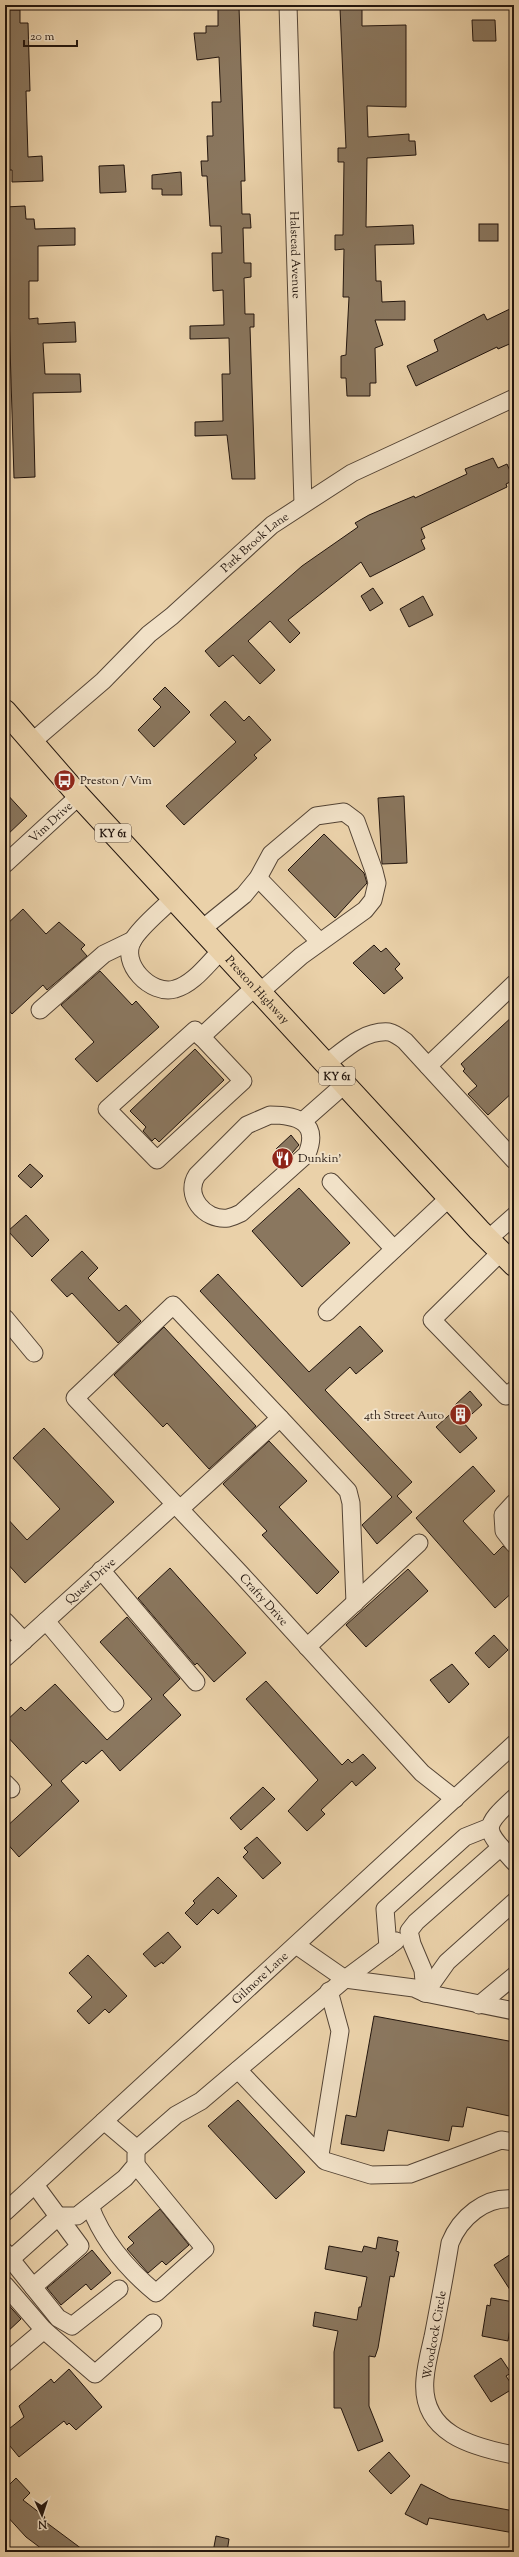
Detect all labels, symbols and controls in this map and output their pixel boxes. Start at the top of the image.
scale bar [24,22,77,48]
text: 20 m [30,28,55,46]
street label: Halstead Avenue [284,211,305,299]
street label: Park Brook Lane [217,508,293,577]
bus stop icon: Preston / Vim [52,767,78,793]
place label: Preston / Vim [80,772,152,790]
street label: Vim Drive [25,798,78,848]
road number: KY 61 [95,824,131,842]
street label: Preston Highway [220,952,293,1029]
road number: KY 61 [319,1067,355,1085]
restaurant icon: Dunkin' [270,1145,296,1171]
place label: Dunkin' [298,1150,341,1168]
building icon: 4th Street Auto [447,1402,473,1428]
place label: 4th Street Auto [364,1407,444,1425]
street label: Quest Drive [62,1553,121,1609]
street label: Crafty Drive [235,1570,292,1631]
street label: Gilmore Lane [228,1948,293,2009]
street label: Woodcock Circle [418,2289,452,2381]
north arrow [22,2495,62,2535]
text: N [37,2516,48,2532]

